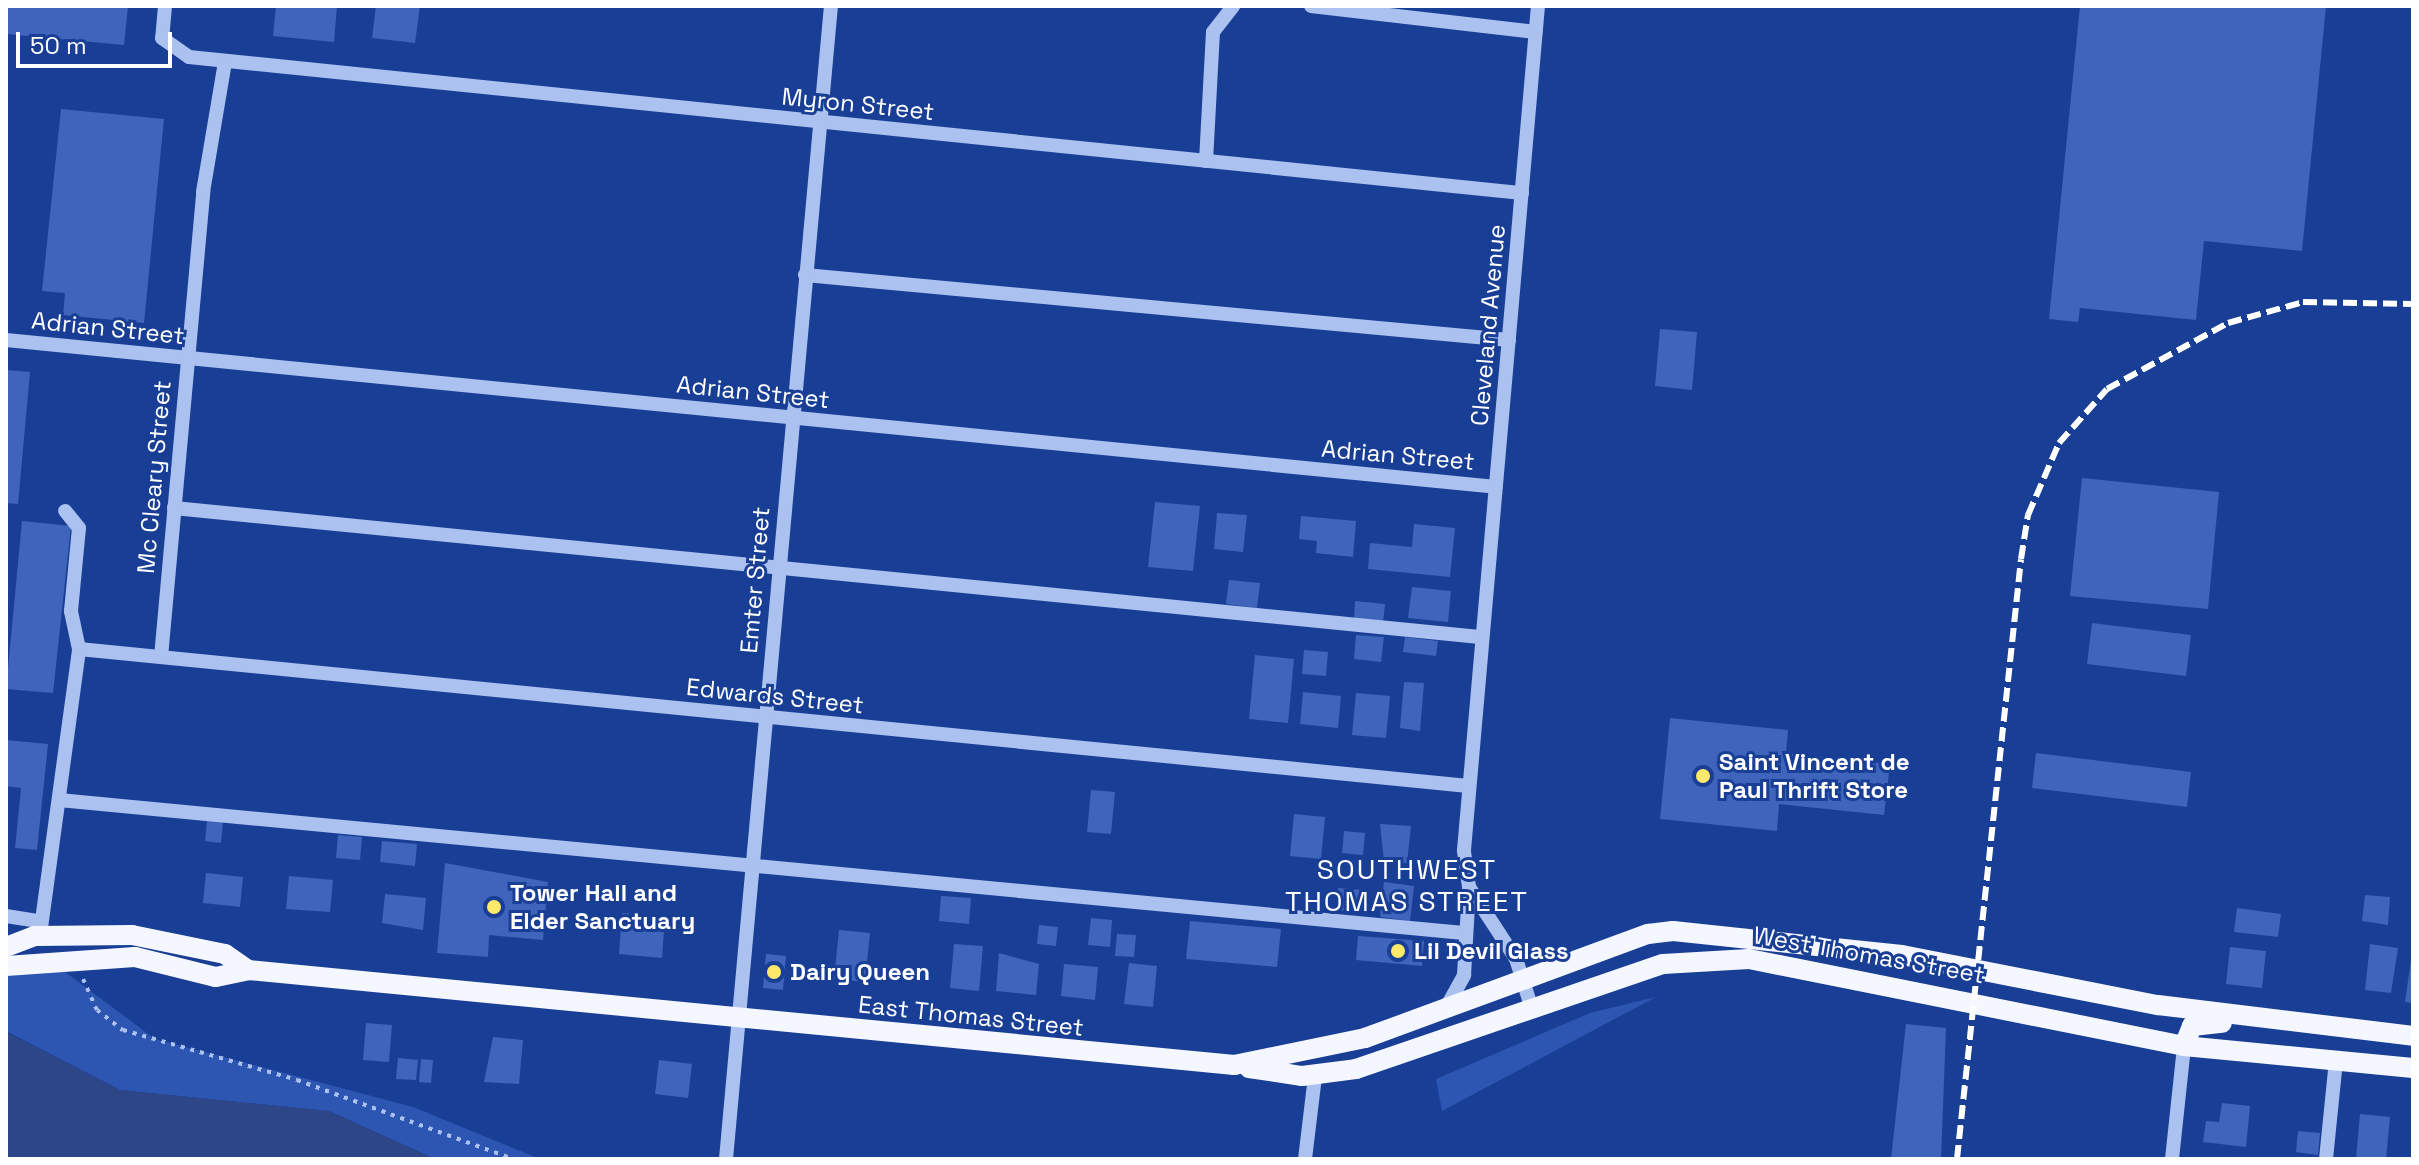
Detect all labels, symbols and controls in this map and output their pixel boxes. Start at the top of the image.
scale bar [20,16,176,66]
text: 50 m [30,30,87,61]
street label: Myron Street [780,82,936,126]
street label: Cleveland Avenue [1465,223,1511,427]
street label: Adrian Street [30,306,186,350]
street label: Adrian Street [675,370,831,414]
street label: Mc Cleary Street [131,379,177,575]
street label: Adrian Street [1320,434,1476,476]
street label: Emter Street [734,505,776,655]
street label: Edwards Street [685,672,865,720]
place label: Saint Vincent de Paul Thrift Store [1719,748,1910,804]
marker: Saint Vincent de Paul Thrift Store [1694,767,1712,785]
district label: SOUTHWEST THOMAS STREET [1285,852,1529,918]
place label: Tower Hall and Elder Sanctuary [510,879,695,935]
marker: Tower Hall and Elder Sanctuary [485,898,503,916]
street label: West Thomas Street [1751,920,1987,990]
place label: Lil Devil Glass [1414,937,1569,965]
marker: Lil Devil Glass [1389,942,1407,960]
place label: Dairy Queen [790,958,930,986]
marker: Dairy Queen [765,963,783,981]
street label: East Thomas Street [857,990,1085,1042]

